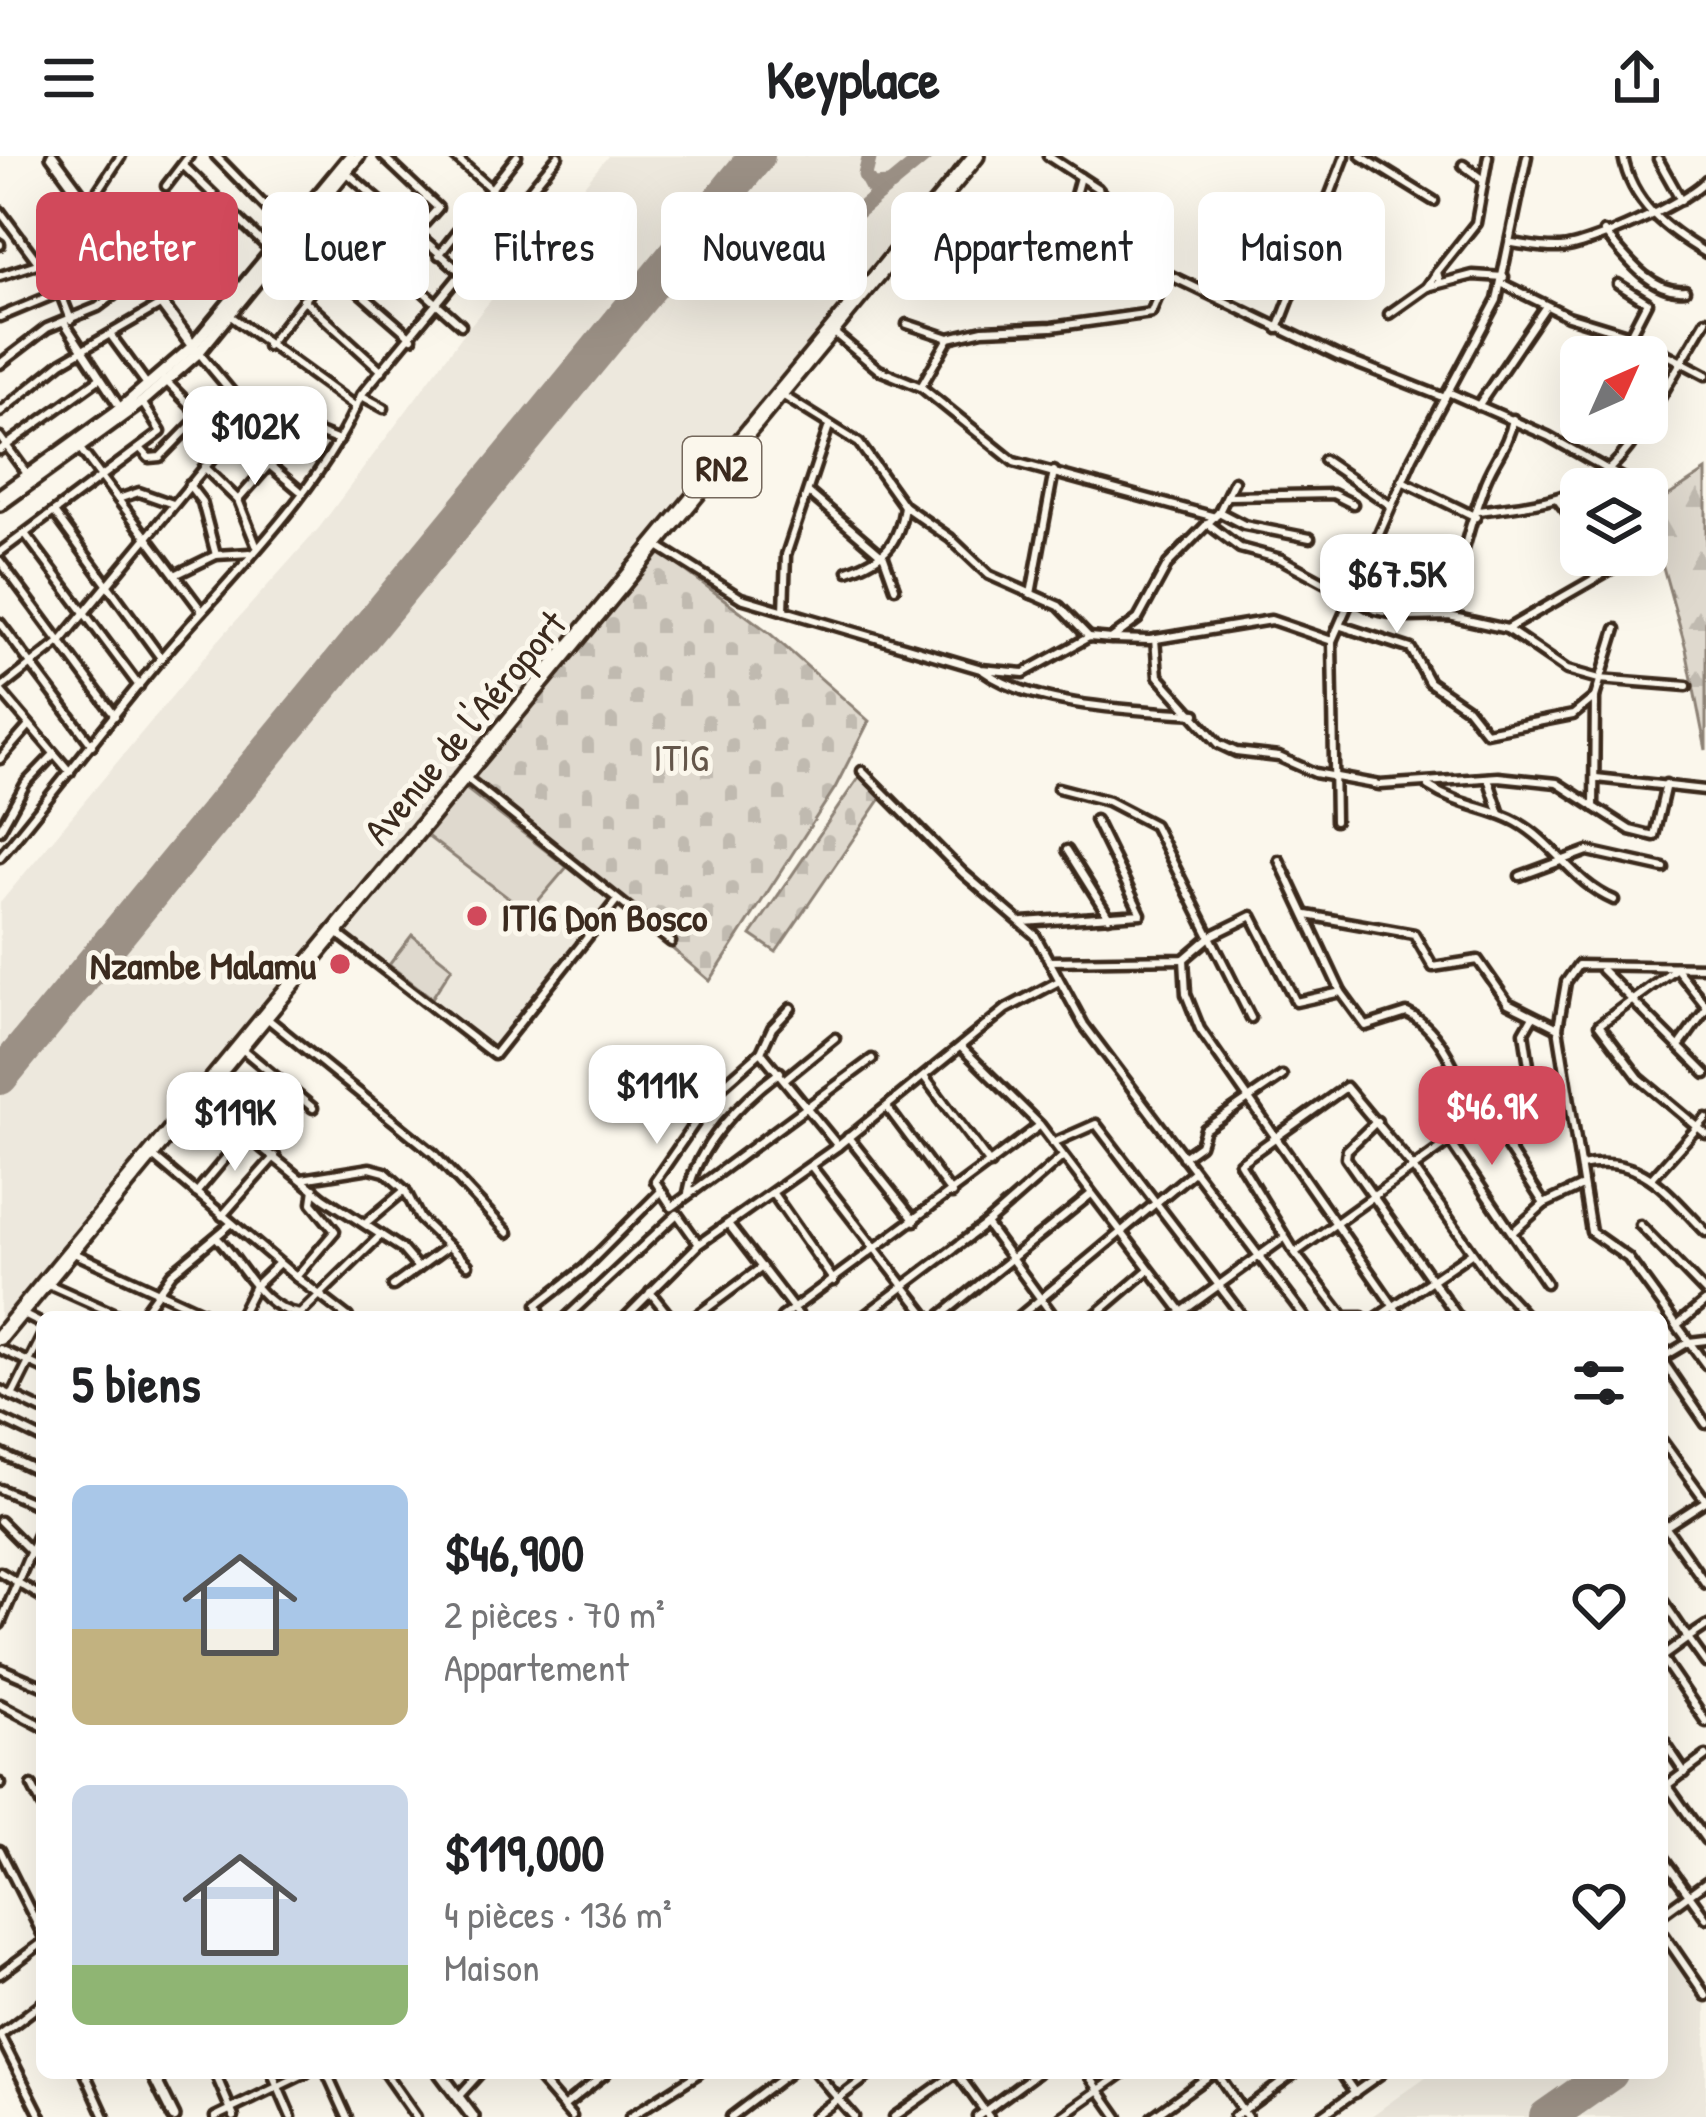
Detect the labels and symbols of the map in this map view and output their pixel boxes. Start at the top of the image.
north arrow [1560,336,1668,444]
pin: $102K [171,386,339,488]
road number: RN2 [683,437,761,497]
pin: $67.5K [1299,534,1495,636]
street label: Avenue de l'Aéroport [350,598,578,855]
park label: ITIG [653,730,709,783]
place label: ITIG Don Bosco [501,890,708,943]
marker: ITIG Don Bosco [464,903,490,929]
place label: Nzambe Malamu [90,938,316,991]
marker: Nzambe Malamu [327,951,353,977]
pin: $111K [573,1045,741,1147]
pin: $46.9K [1394,1066,1590,1168]
pin: $119K [151,1072,319,1174]

